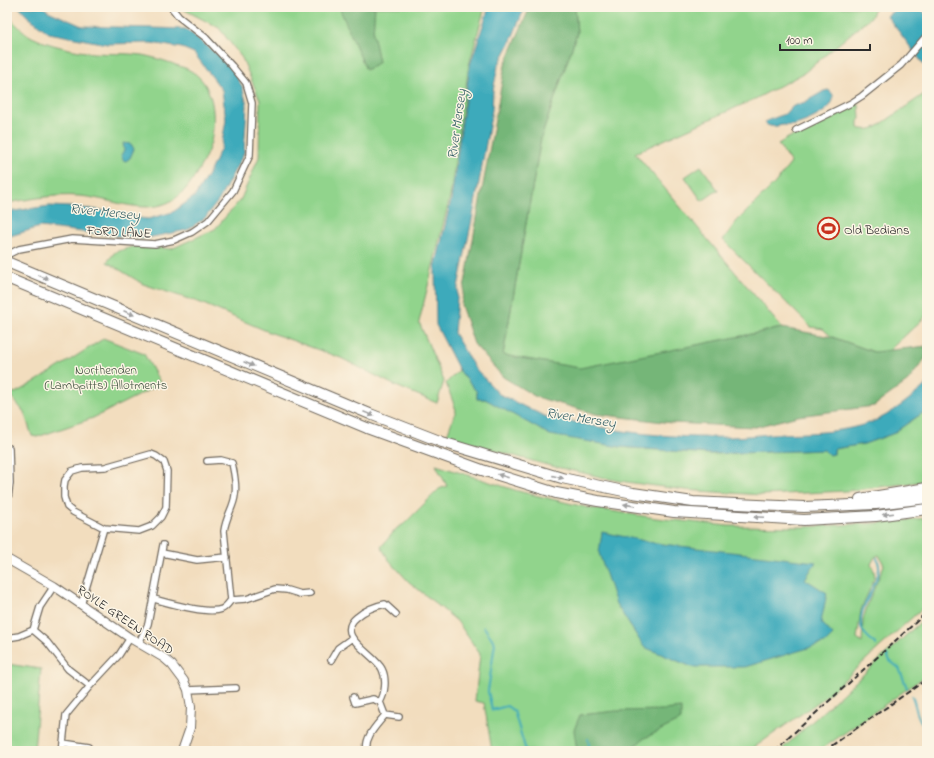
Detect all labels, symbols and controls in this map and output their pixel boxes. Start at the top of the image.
scale bar [780,26,870,52]
text: 100 m [786,32,813,50]
water label: River Mersey [442,88,473,161]
water label: River Mersey [69,198,141,227]
sports icon: Old Bedians [816,216,842,242]
street label: FORD LANE [85,221,152,244]
place label: Old Bedians [844,221,910,240]
one-way arrow [37,274,48,280]
one-way arrow [123,311,135,317]
park label: Northenden (Lambpitts) Allotments [45,361,168,395]
one-way arrow [243,361,255,367]
water label: River Mersey [544,403,617,434]
one-way arrow [363,411,375,417]
one-way arrow [496,473,508,479]
one-way arrow [552,474,564,480]
one-way arrow [623,502,635,508]
one-way arrow [882,511,894,517]
one-way arrow [753,513,765,520]
street label: ROYLE GREEN ROAD [73,581,177,660]

